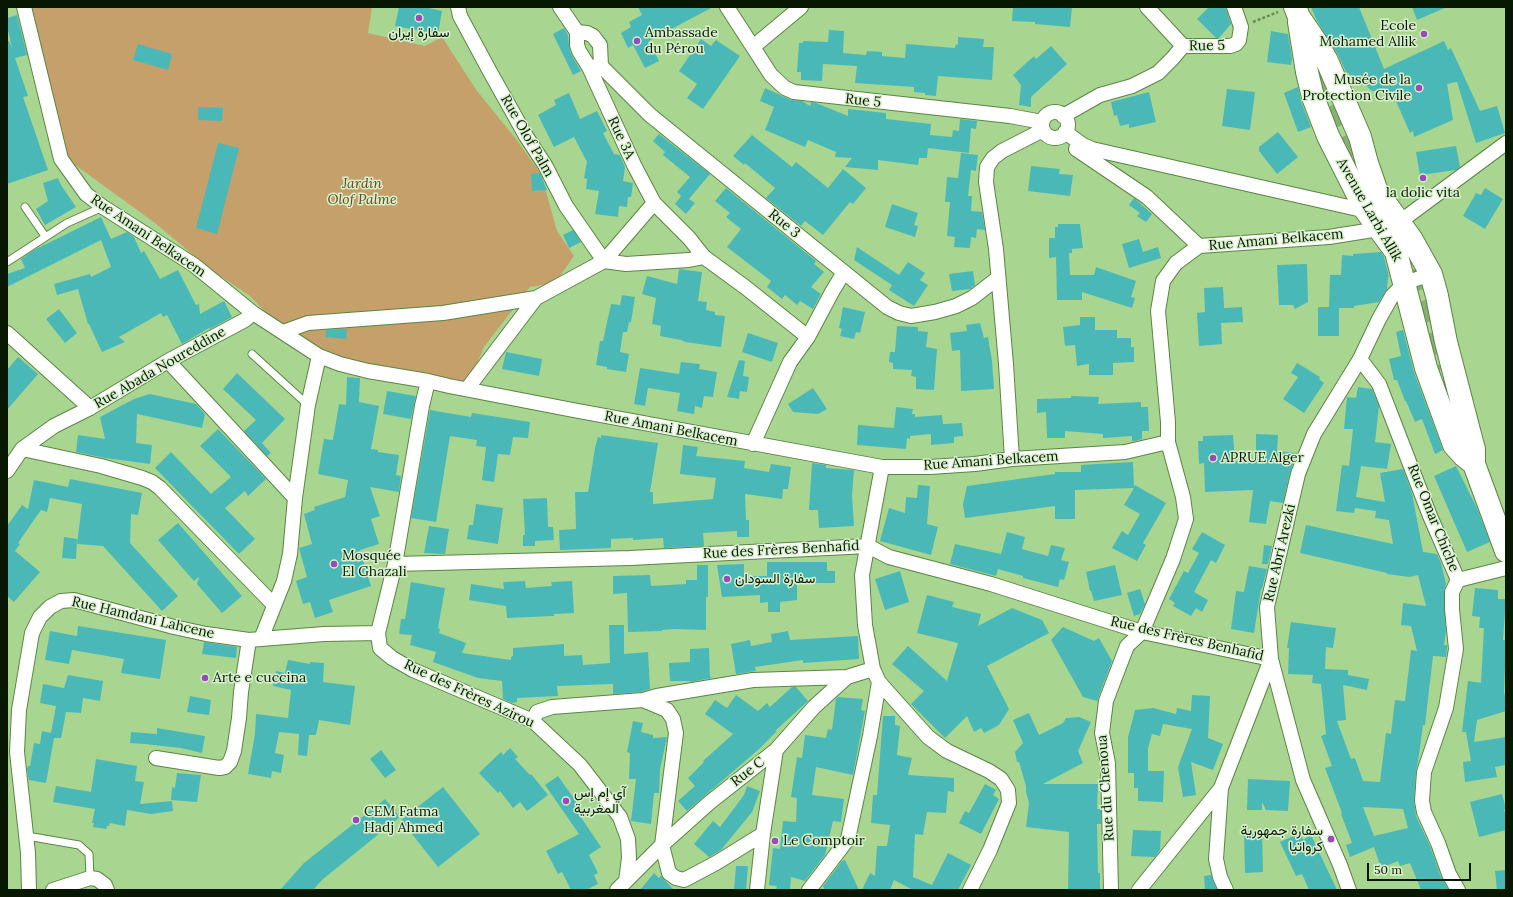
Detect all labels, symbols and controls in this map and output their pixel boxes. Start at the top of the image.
marker: سفارة إيران [414,13,424,23]
place label: Ecole Mohamed Allik [1320,18,1416,50]
place label: سفارة إيران [389,25,449,41]
place label: Ambassade du Pérou [645,25,718,58]
marker: Ecole Mohamed Allik [1419,29,1429,39]
marker: Ambassade du Pérou [632,36,642,46]
street label: Rue 5 [1189,37,1225,55]
place label: Musée de la Protection Civile [1302,72,1411,104]
marker: Musée de la Protection Civile [1414,83,1424,93]
street label: Rue 5 [844,91,882,111]
street label: Rue Olof Palm [497,92,557,180]
street label: Rue 3A [604,114,638,162]
street label: Avenue Larbi Allik [1333,155,1405,265]
marker: la dolic vita [1418,173,1428,183]
park label: Jardin Olof Palme [327,176,397,208]
place label: la dolic vita [1386,185,1460,201]
street label: Rue Amani Belkacem [87,191,209,281]
street label: Rue 3 [765,206,803,242]
street label: Rue Amani Belkacem [1208,226,1344,254]
street label: Rue Abada Noureddine [91,323,229,413]
street label: Rue Amani Belkacem [603,408,739,450]
street label: Rue Amani Belkacem [923,448,1059,474]
place label: APRUE Alger [1221,450,1304,466]
marker: APRUE Alger [1208,453,1218,463]
street label: Rue Omar Chiche [1404,462,1462,574]
street label: Rue Abri Arezki [1261,502,1299,604]
street label: Rue des Frères Benhafid [702,538,860,562]
place label: Mosquée El Ghazali [342,548,407,580]
marker: Mosquée El Ghazali [329,559,339,569]
place label: سفارة السودان [735,571,815,587]
marker: سفارة السودان [722,574,732,584]
street label: Rue Hamdani Lahcene [70,593,216,643]
street label: Rue des Frères Benhafid [1109,613,1265,665]
street label: Rue des Frères Azirou [401,656,537,732]
place label: Arte e cuccina [213,670,306,686]
marker: Arte e cuccina [200,673,210,683]
street label: Rue du Chenoua [1094,734,1118,842]
street label: Rue C [728,754,768,790]
place label: آي إم إس المغربية [574,785,626,818]
marker: آي إم إس المغربية [561,796,571,806]
place label: CEM Fatma Hadj Ahmed [364,804,443,836]
marker: CEM Fatma Hadj Ahmed [351,815,361,825]
place label: سفارة جمهورية كرواتيا [1240,823,1323,856]
place label: Le Comptoir [783,833,865,849]
marker: سفارة جمهورية كرواتيا [1326,834,1336,844]
marker: Le Comptoir [770,836,780,846]
scale bar [1369,855,1473,881]
text: 50 m [1374,862,1402,877]

